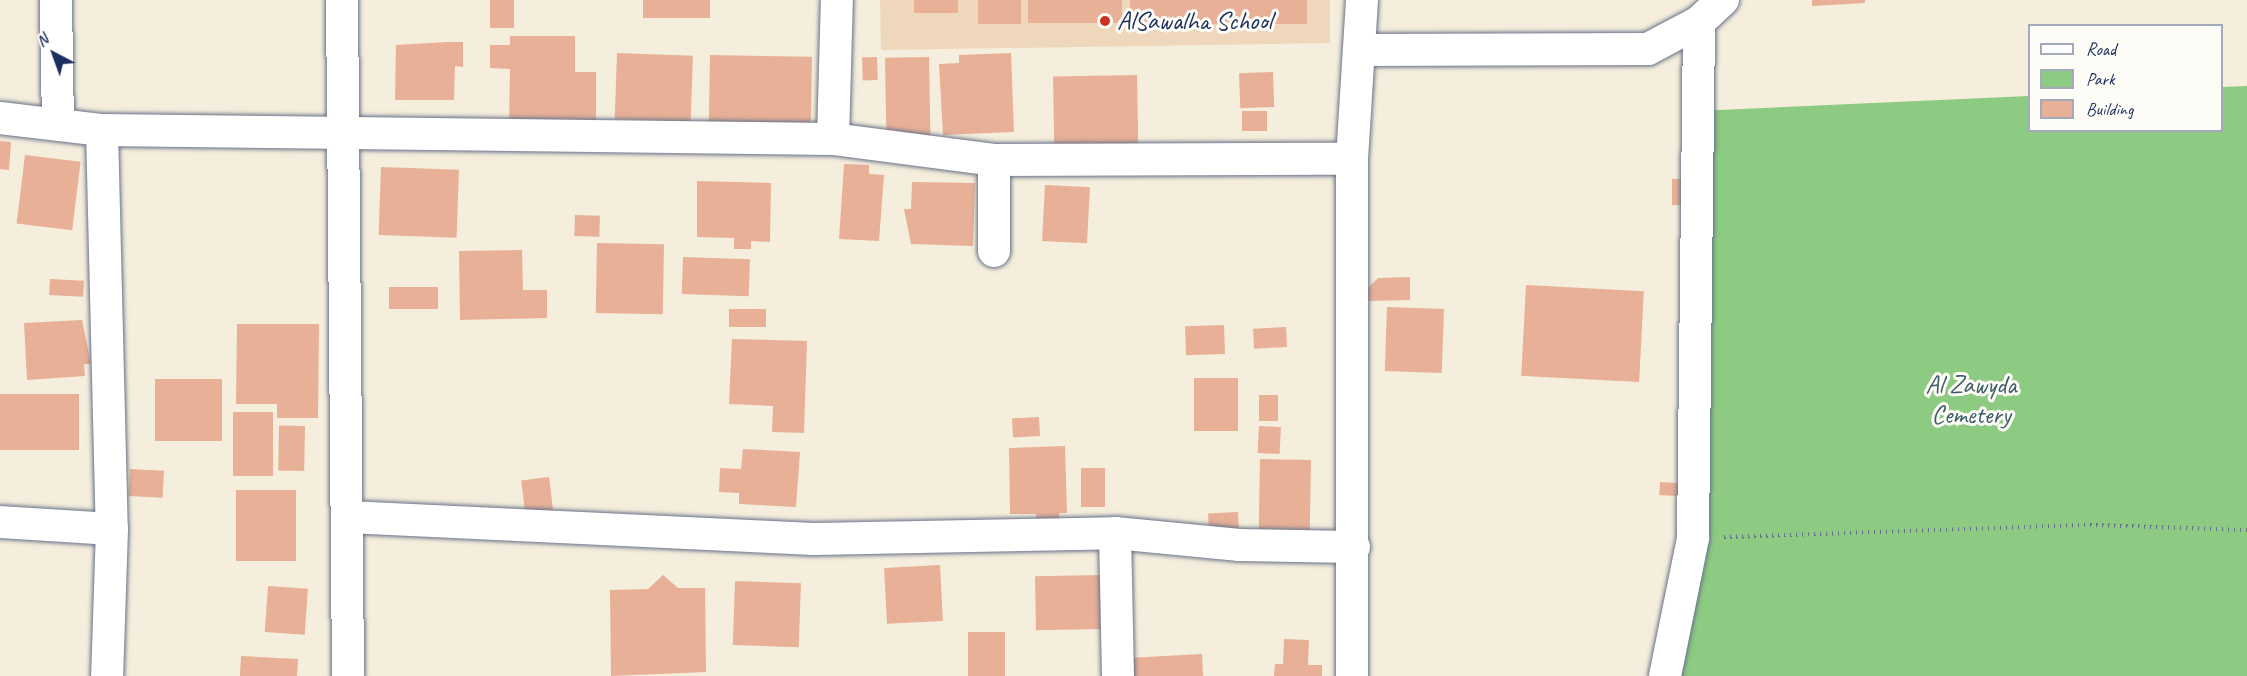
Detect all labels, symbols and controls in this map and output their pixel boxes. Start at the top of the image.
place label: AlSawalha School [1117,5,1271,37]
marker: AlSawalha School [1098,14,1112,28]
north arrow [24,24,84,84]
legend [2028,24,2223,132]
text: N [32,30,52,51]
text: Road [2086,38,2116,60]
text: Park [2086,68,2115,90]
text: Building [2086,98,2133,120]
park label: Al Zawyda Cemetery [1926,369,2016,430]

